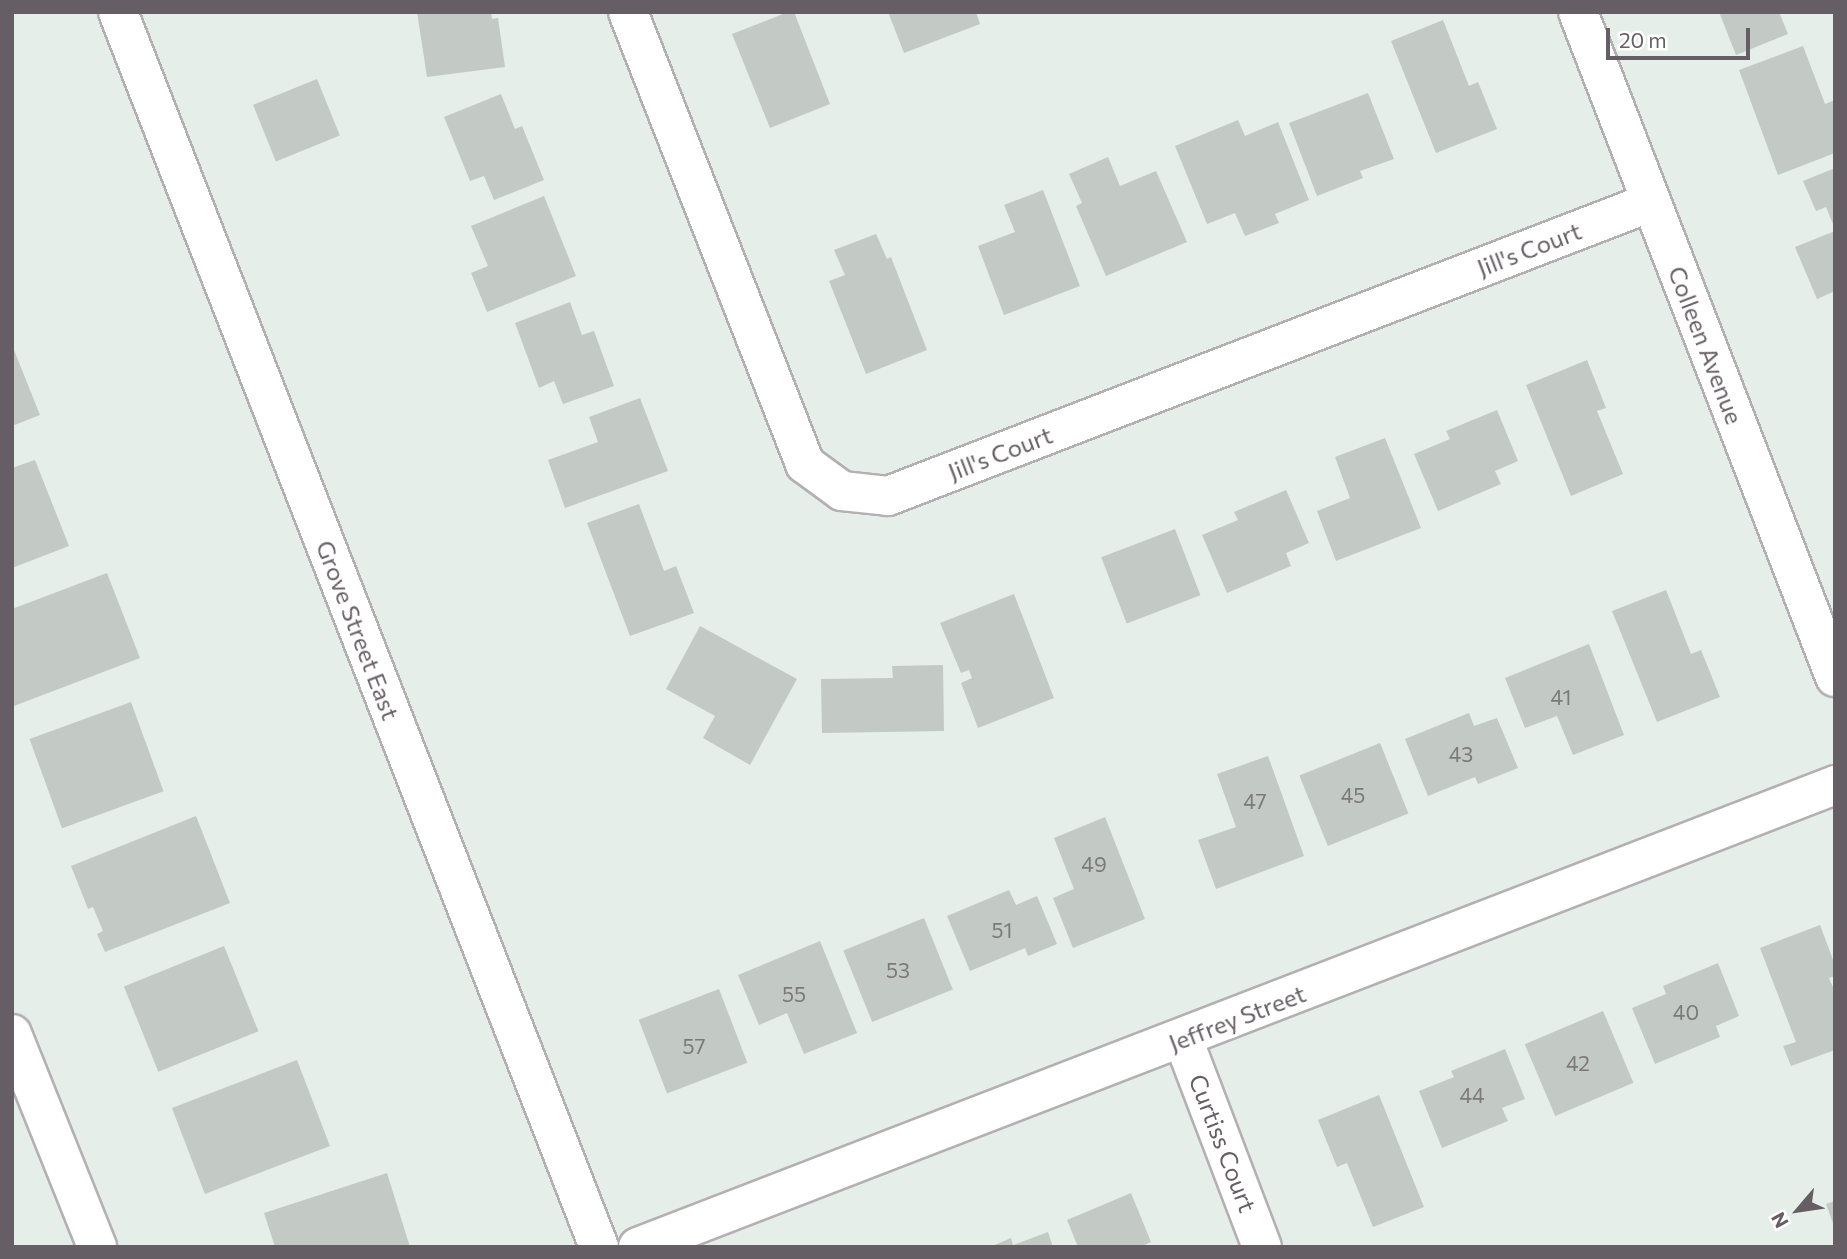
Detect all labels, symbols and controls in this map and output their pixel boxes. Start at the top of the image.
scale bar [1609,14,1752,58]
text: 20 m [1619,27,1667,52]
street label: Jill's Court [1473,216,1585,282]
street label: Colleen Avenue [1663,262,1749,428]
street label: Jill's Court [944,420,1056,486]
street label: Grove Street East [311,536,405,724]
house number: 41 [1551,684,1571,710]
house number: 43 [1449,741,1473,767]
house number: 45 [1341,782,1365,808]
house number: 47 [1243,788,1267,814]
house number: 49 [1081,851,1107,877]
house number: 51 [991,917,1013,943]
house number: 53 [886,957,910,983]
street label: Jeffrey Street [1164,979,1310,1057]
house number: 55 [782,981,806,1007]
house number: 40 [1673,999,1699,1025]
house number: 57 [682,1033,706,1059]
house number: 42 [1566,1050,1590,1076]
street label: Curtiss Court [1183,1070,1263,1216]
house number: 44 [1459,1082,1485,1108]
north arrow [1763,1175,1833,1245]
text: N [1766,1209,1793,1232]

